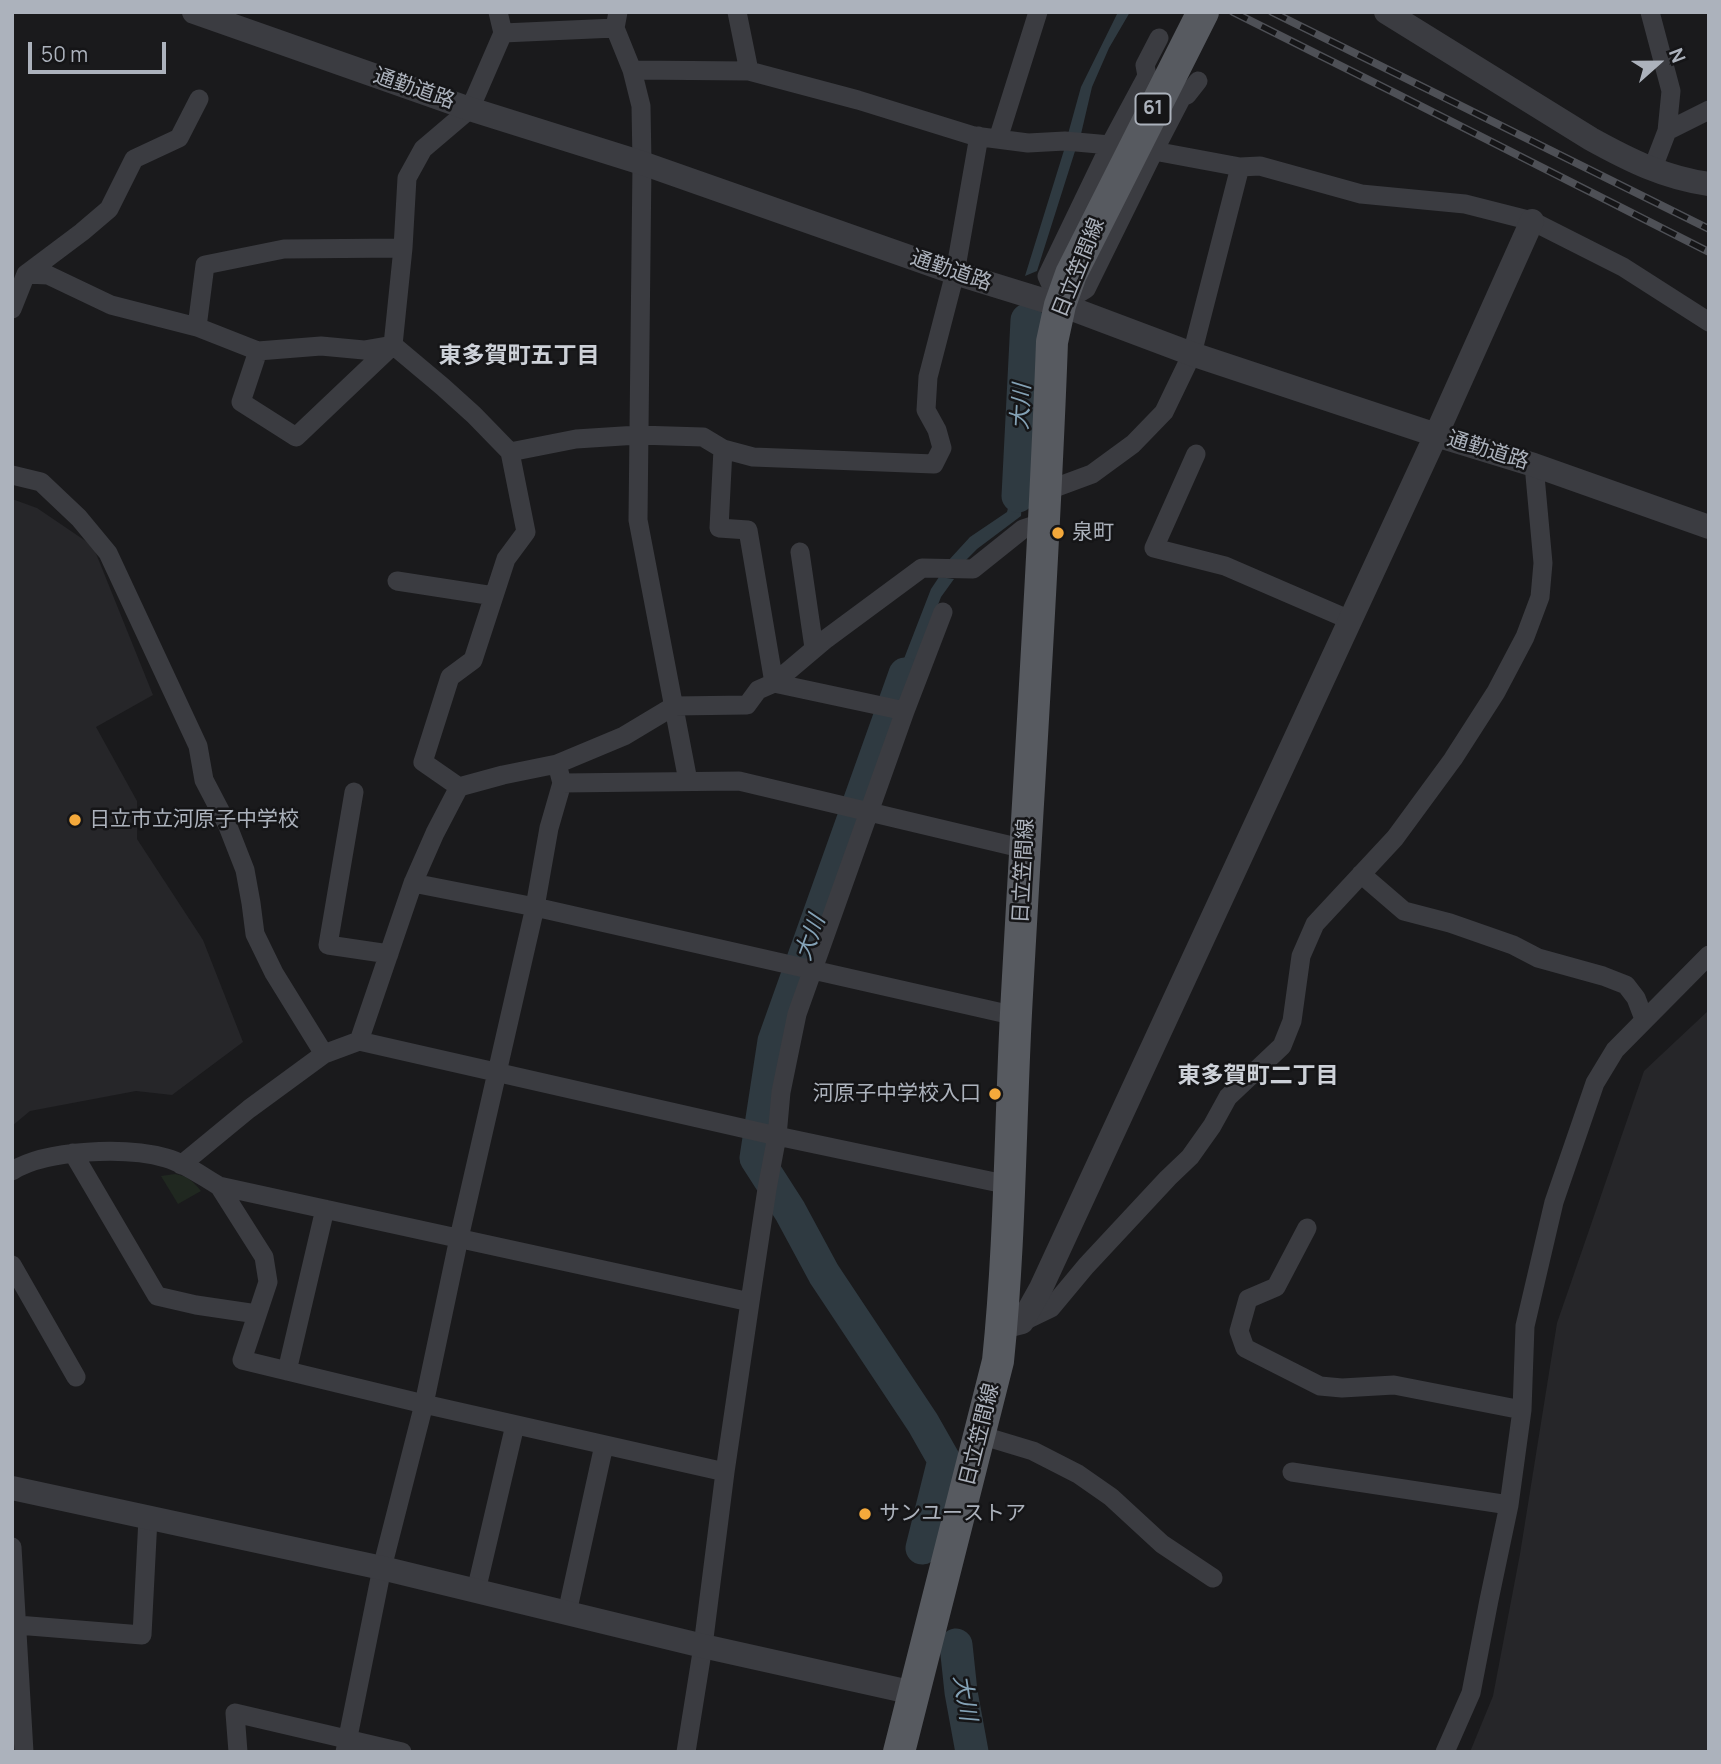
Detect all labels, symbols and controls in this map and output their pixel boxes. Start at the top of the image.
scale bar [32,28,170,72]
north arrow [1623,28,1693,98]
text: 50 m [41,40,88,68]
text: N [1663,44,1692,67]
street label: 通勤道路 [370,63,458,115]
road number: 61 [1136,94,1170,124]
street label: 日立笠間線 [1048,215,1110,321]
street label: 通勤道路 [907,245,995,297]
district label: 東多賀町五丁目 [439,343,599,371]
water label: 大川 [1007,383,1037,431]
street label: 通勤道路 [1444,427,1532,475]
place label: 泉町 [1072,520,1114,546]
marker: 泉町 [1050,525,1066,541]
place label: 日立市立河原子中学校 [89,807,299,833]
marker: 日立市立河原子中学校 [67,812,83,828]
street label: 日立笠間線 [1009,818,1039,924]
water label: 大川 [790,912,832,964]
district label: 東多賀町二丁目 [1178,1063,1338,1091]
place label: 河原子中学校入口 [813,1081,981,1107]
marker: 河原子中学校入口 [987,1086,1003,1102]
street label: 日立笠間線 [955,1381,1005,1489]
place label: サンユーストア [879,1501,1026,1527]
marker: サンユーストア [857,1506,873,1522]
water label: 大川 [947,1673,981,1723]

